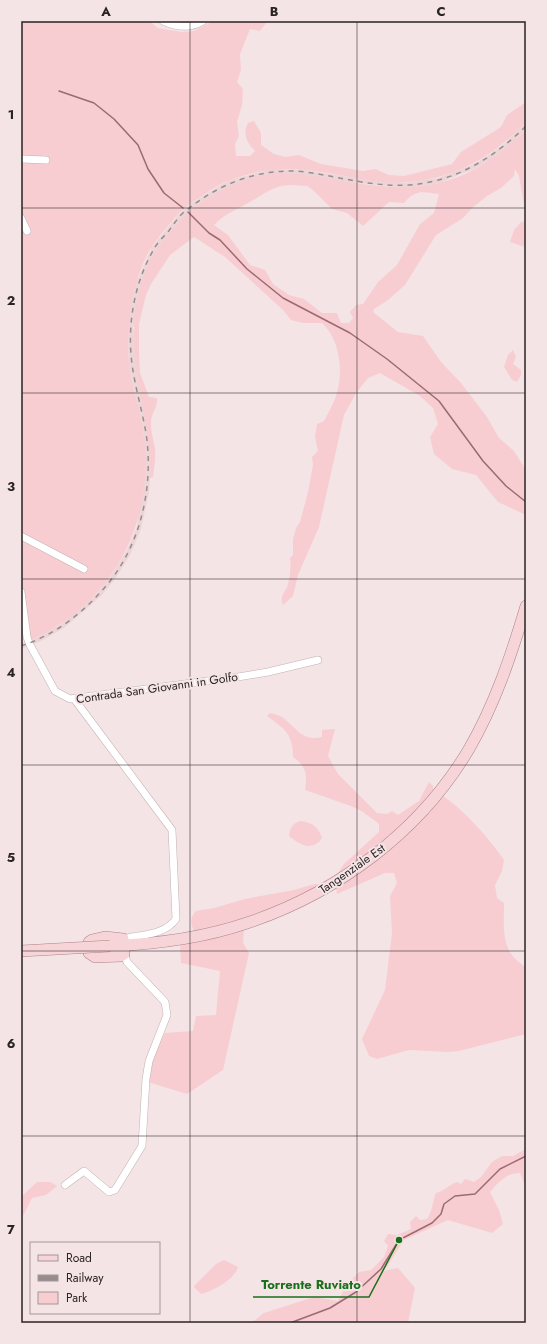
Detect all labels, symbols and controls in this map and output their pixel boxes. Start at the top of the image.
text: A [100,2,111,21]
text: B [270,2,279,21]
text: C [436,2,446,21]
text: 1 [8,105,14,124]
text: 2 [7,291,15,310]
text: 3 [7,477,15,496]
text: 4 [6,663,16,682]
street label: Contrada San Giovanni in Golfo [75,668,239,708]
street label: Tangenziale Est [315,839,389,898]
text: 5 [7,848,15,867]
text: 6 [7,1034,16,1053]
text: 7 [7,1220,15,1239]
legend [30,1242,160,1314]
text: Road [66,1249,92,1267]
text: Railway [66,1269,104,1287]
callout: Torrente Ruviato [253,1272,369,1297]
text: Torrente Ruviato [261,1275,361,1294]
text: Park [66,1289,88,1307]

